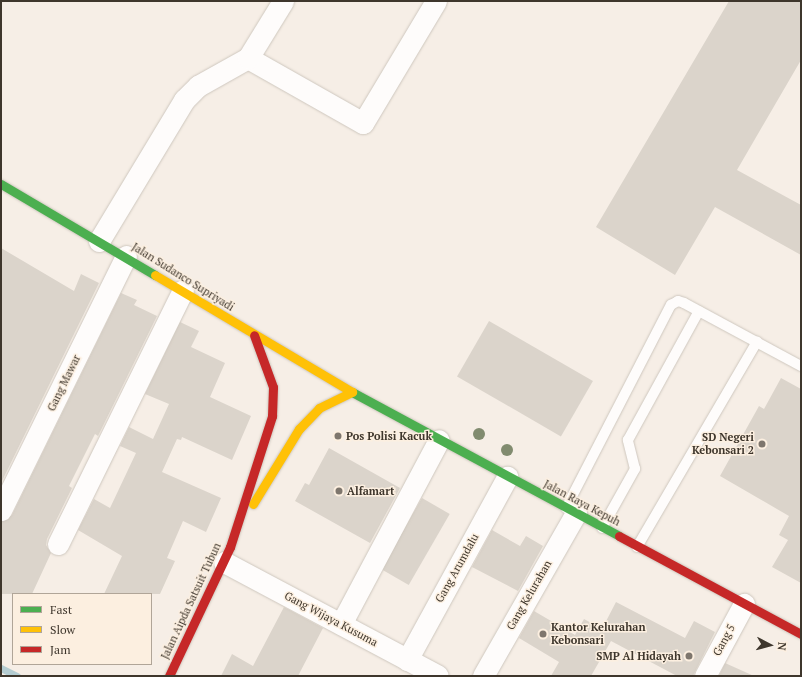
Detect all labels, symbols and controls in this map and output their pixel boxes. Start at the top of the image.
street label: Jalan Sudanco Supriyadi [129,240,237,314]
street label: Gang Mawar [45,353,83,413]
place label: Pos Polisi Kacuk [346,429,432,443]
marker: Pos Polisi Kacuk [333,431,343,441]
place label: SD Negeri Kebonsari 2 [692,431,754,457]
marker: SD Negeri Kebonsari 2 [757,439,767,449]
street label: Jalan Raya Kepuh [541,477,623,529]
place label: Alfamart [347,484,394,498]
marker: Alfamart [334,486,344,496]
street label: Gang Arumdalu [433,531,481,605]
street label: Jalan Aipda Satsuit Tubun [158,541,224,661]
street label: Gang Kelurahan [504,558,554,632]
street label: Gang Wijaya Kusuma [282,589,380,649]
legend [12,593,152,665]
text: Fast [50,602,72,617]
place label: Kantor Kelurahan Kebonsari [551,621,646,647]
text: Slow [50,622,75,637]
street label: Gang 5 [710,622,738,658]
north arrow [750,625,790,665]
marker: Kantor Kelurahan Kebonsari [538,629,548,639]
text: N [775,641,789,651]
text: Jam [50,642,71,657]
place label: SMP Al Hidayah [596,649,681,663]
marker: SMP Al Hidayah [684,651,694,661]

